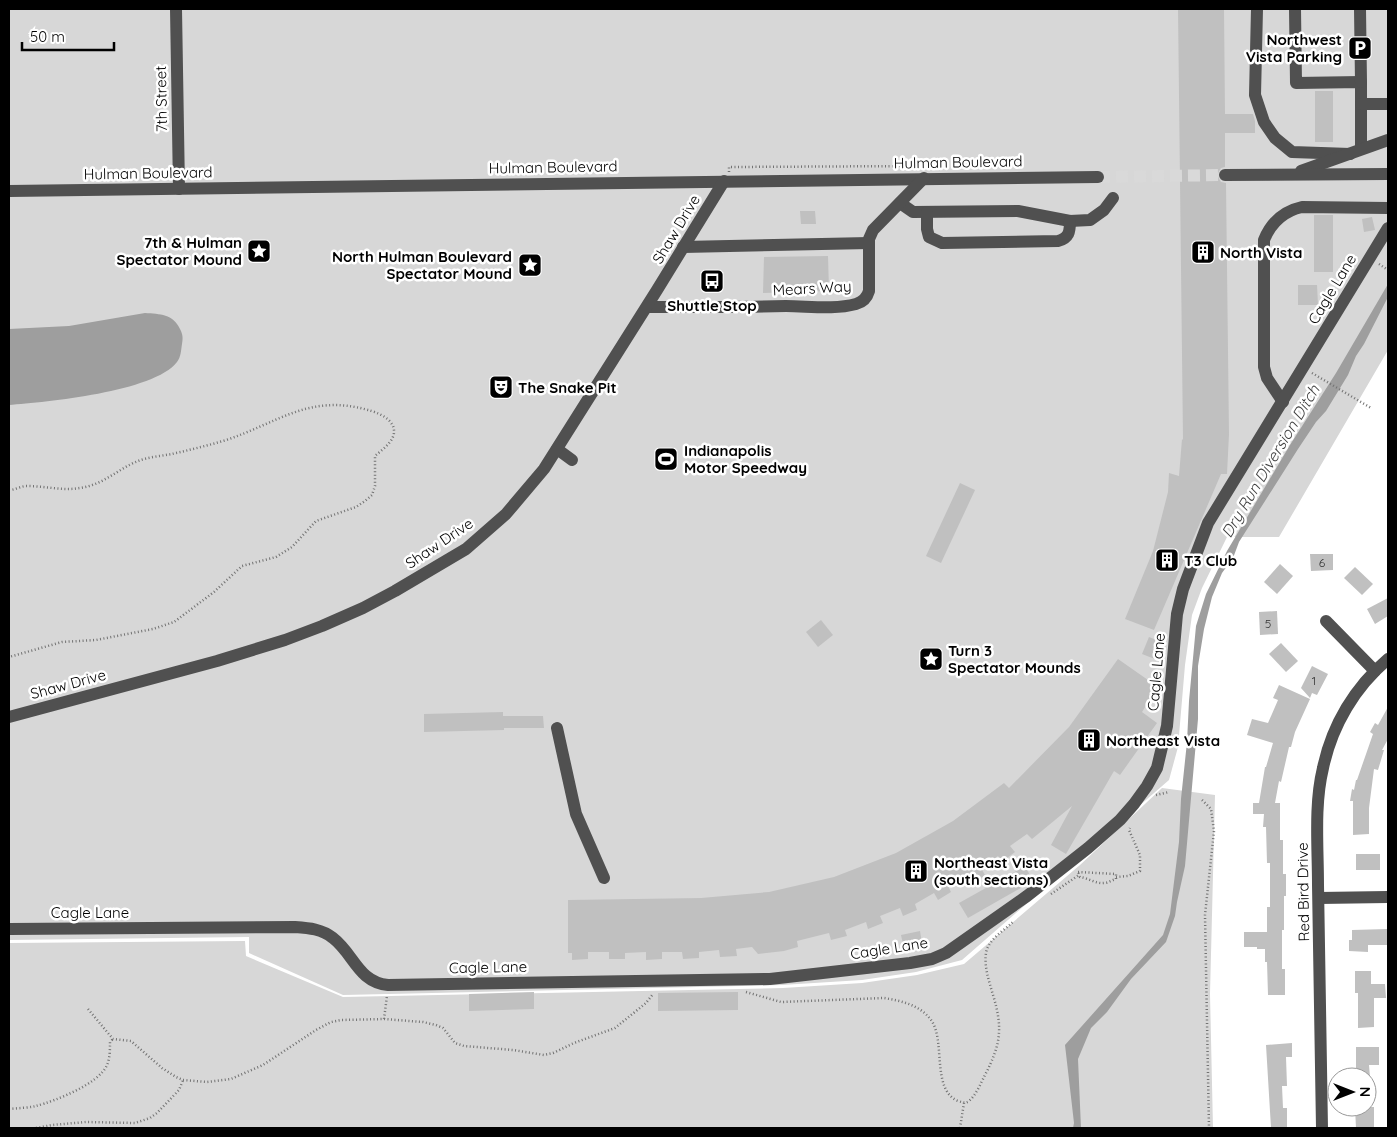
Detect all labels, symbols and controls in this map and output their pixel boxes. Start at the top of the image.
scale bar [22,20,115,52]
text: 50 m [30,27,65,46]
place label: Northwest Vista Parking [1246,30,1342,66]
parking icon: Northwest Vista Parking [1347,35,1373,61]
street label: 7th Street [151,66,171,132]
street label: Hulman Boulevard [893,151,1023,173]
street label: Hulman Boulevard [488,156,618,178]
street label: Hulman Boulevard [83,162,213,184]
street label: Shaw Drive [648,191,704,267]
place label: 7th & Hulman Spectator Mound [116,233,242,269]
place icon: 7th & Hulman Spectator Mound [246,238,272,264]
building icon: North Vista [1190,239,1216,265]
place label: North Vista [1220,243,1303,262]
place label: North Hulman Boulevard Spectator Mound [332,247,512,283]
street label: Cagle Lane [1304,251,1360,327]
place icon: North Hulman Boulevard Spectator Mound [517,252,543,278]
bus stop icon: Shuttle Stop [699,268,725,294]
street label: Mears Way [772,276,852,300]
place label: Shuttle Stop [667,296,757,315]
theatre icon: The Snake Pit [488,374,514,400]
place label: The Snake Pit [518,378,617,397]
water label: Dry Run Diversion Ditch [1216,380,1324,541]
place label: Indianapolis Motor Speedway [684,441,807,477]
sports icon: Indianapolis Motor Speedway [653,446,679,472]
street label: Shaw Drive [402,513,476,573]
building icon: T3 Club [1154,547,1180,573]
place label: T3 Club [1184,551,1237,570]
house number: 6 [1319,555,1326,570]
house number: 5 [1265,616,1271,631]
street label: Cagle Lane [1143,632,1169,712]
place label: Turn 3 Spectator Mounds [948,641,1081,677]
place icon: Turn 3 Spectator Mounds [918,646,944,672]
street label: Shaw Drive [28,665,108,703]
house number: 1 [1312,673,1316,688]
building icon: Northeast Vista [1076,727,1102,753]
place label: Northeast Vista [1106,731,1220,750]
street label: Red Bird Drive [1293,842,1313,942]
place label: Northeast Vista (south sections) [934,853,1048,889]
building icon: Northeast Vista (south sections) [903,858,929,884]
street label: Cagle Lane [51,903,129,922]
street label: Cagle Lane [849,932,929,964]
street label: Cagle Lane [449,957,527,977]
north arrow [1327,1067,1377,1117]
text: N [1356,1087,1374,1097]

